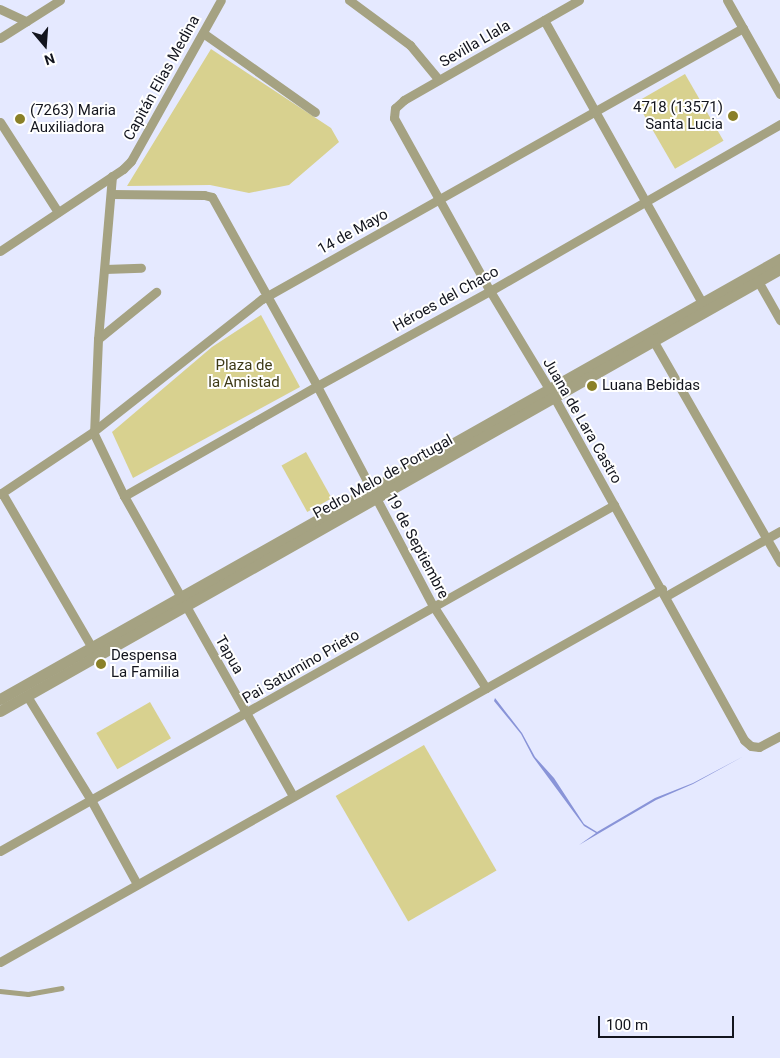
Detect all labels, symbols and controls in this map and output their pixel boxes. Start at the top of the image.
street label: Capitán Elias Medina [120,12,204,144]
street label: Sevilla Llala [436,17,514,71]
north arrow [20,20,70,70]
text: N [42,50,57,68]
place label: 4718 (13571) Santa Lucia [633,98,723,133]
place label: (7263) Maria Auxiliadora [30,101,116,136]
marker: 4718 (13571) Santa Lucia [727,110,739,122]
marker: (7263) Maria Auxiliadora [14,113,26,125]
street label: 14 de Mayo [315,205,391,259]
street label: Héroes del Chaco [390,263,502,335]
street label: Juana de Lara Castro [539,355,625,487]
park label: Plaza de la Amistad [208,356,280,391]
place label: Luana Bebidas [602,377,700,395]
marker: Luana Bebidas [586,380,598,392]
street label: Pedro Melo de Portugal [310,431,456,523]
street label: 19 de Septiembre [382,490,452,602]
street label: Pai Saturnino Prieto [239,626,363,708]
street label: Tapua [211,633,247,677]
place label: Despensa La Familia [111,646,179,681]
marker: Despensa La Familia [95,658,107,670]
scale bar [600,1006,736,1038]
text: 100 m [606,1016,648,1034]

